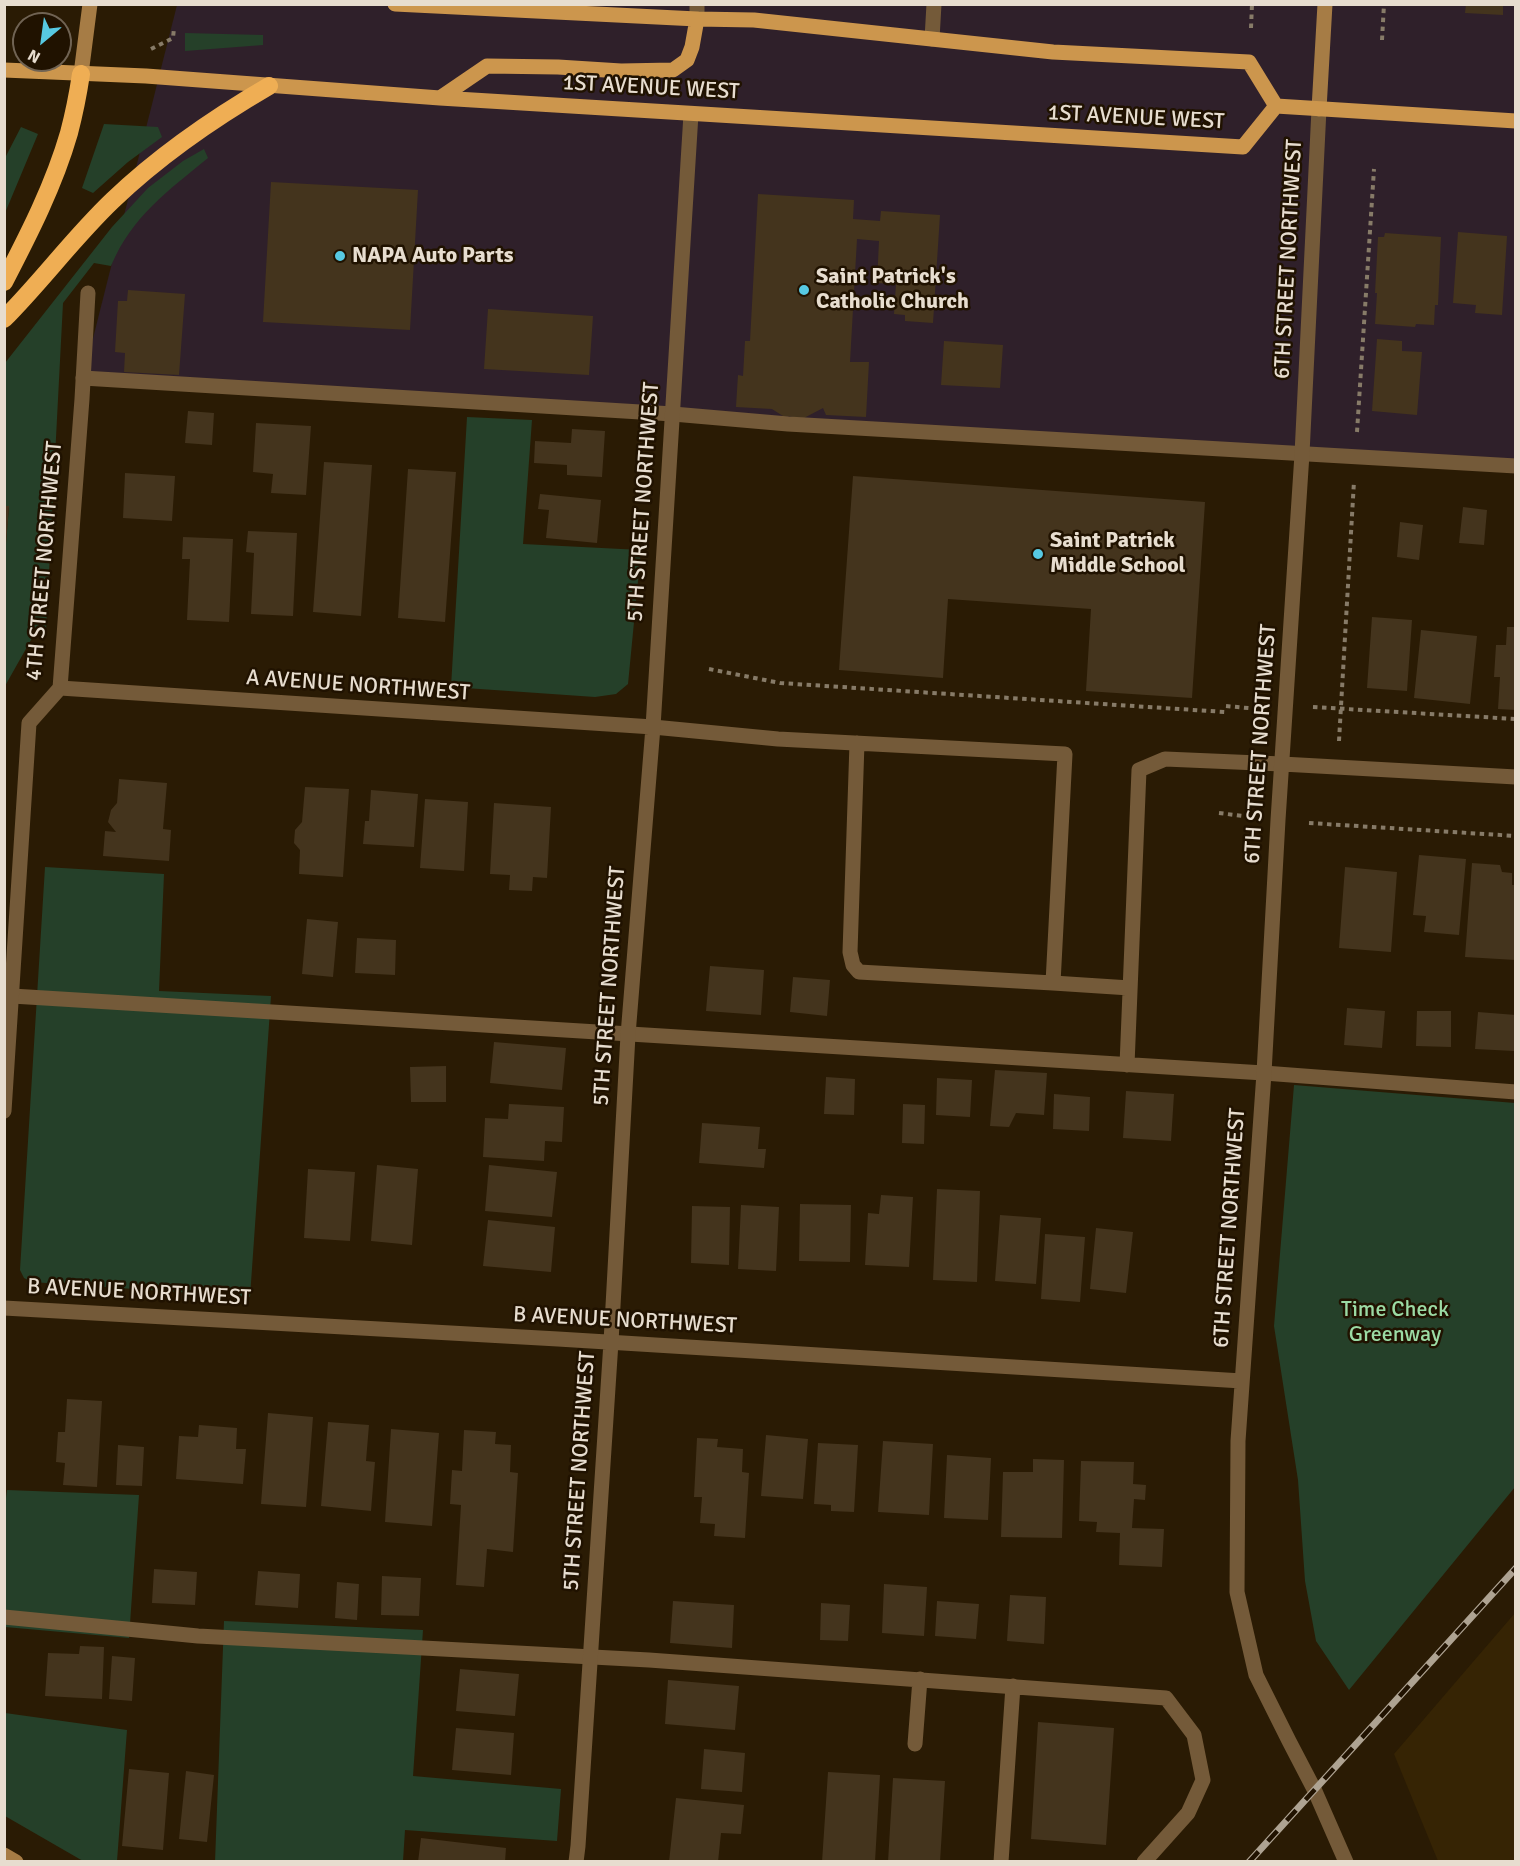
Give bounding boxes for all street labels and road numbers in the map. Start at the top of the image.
street label: 1ST AVENUE WEST [562,70,740,106]
street label: 1ST AVENUE WEST [1047,100,1225,136]
street label: 6TH STREET NORTHWEST [1270,138,1308,380]
street label: 5TH STREET NORTHWEST [622,381,666,623]
street label: 4TH STREET NORTHWEST [21,440,69,682]
street label: 6TH STREET NORTHWEST [1239,623,1283,865]
street label: A AVENUE NORTHWEST [245,665,471,707]
street label: 5TH STREET NORTHWEST [588,865,632,1107]
street label: 6TH STREET NORTHWEST [1208,1107,1252,1349]
street label: B AVENUE NORTHWEST [26,1274,252,1312]
street label: B AVENUE NORTHWEST [512,1302,738,1340]
street label: 5TH STREET NORTHWEST [558,1350,602,1592]

